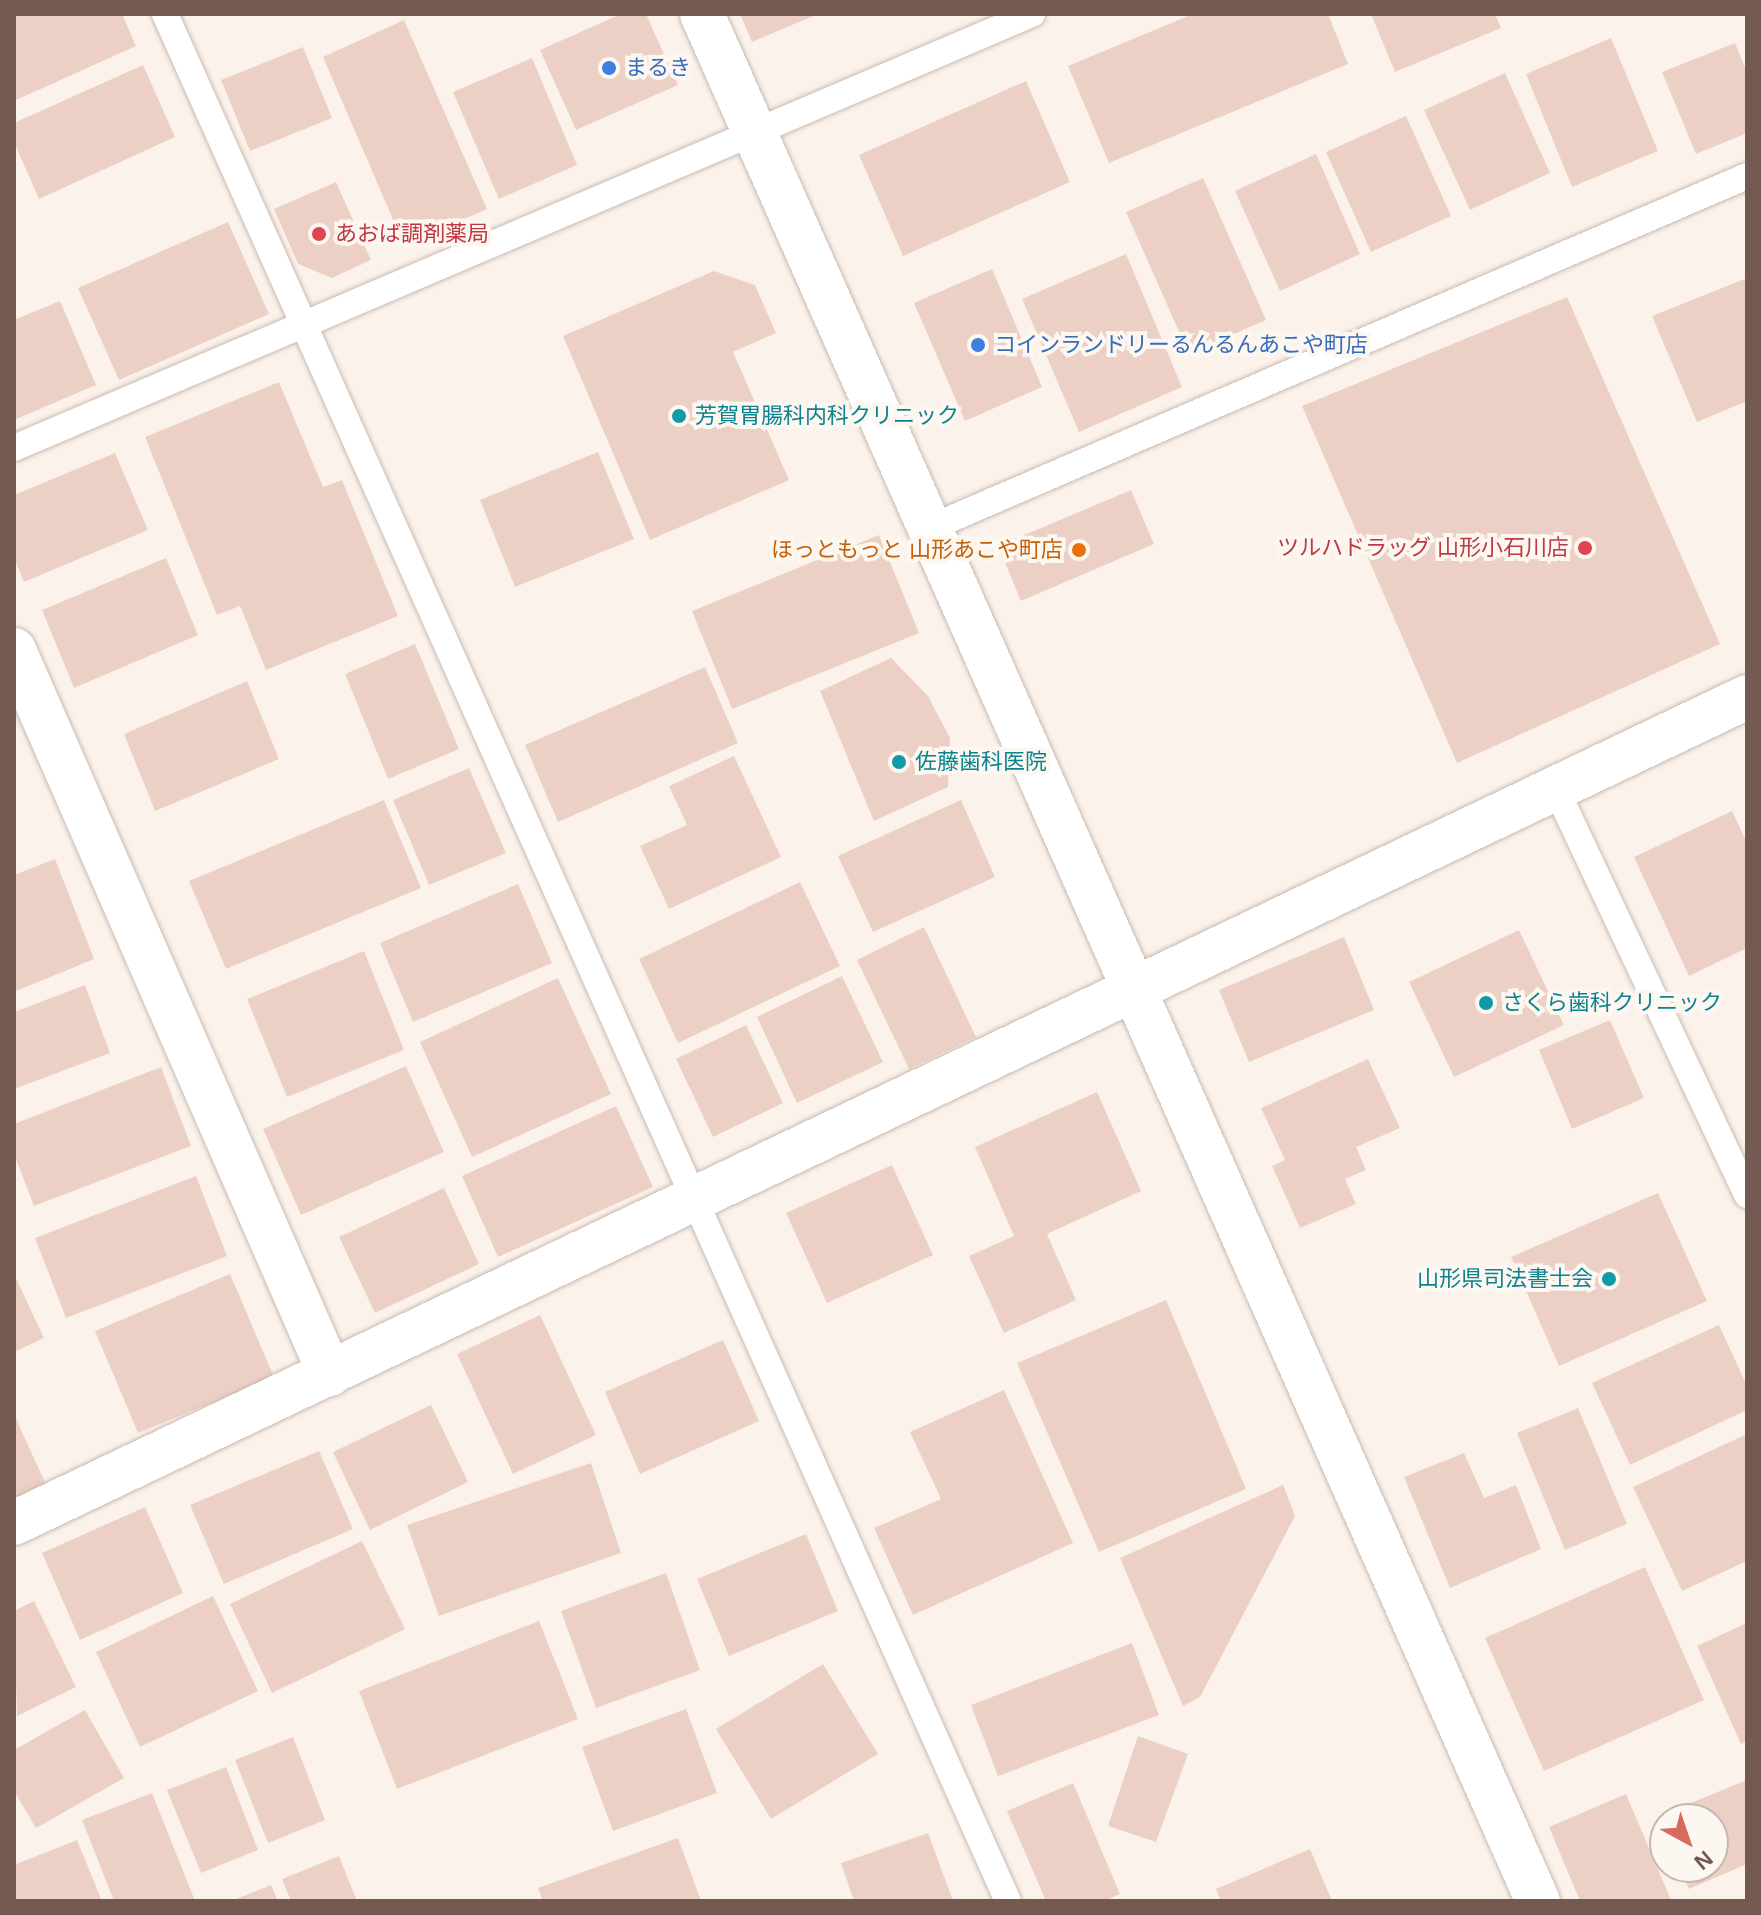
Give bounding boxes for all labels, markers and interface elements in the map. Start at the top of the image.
place label: まるき [625,55,691,81]
marker: まるき [600,59,618,77]
place label: あおば調剤薬局 [335,221,489,247]
marker: あおば調剤薬局 [310,225,328,243]
place label: コインランドリーるんるんあこや町店 [994,332,1368,358]
marker: コインランドリーるんるんあこや町店 [969,336,987,354]
place label: 芳賀胃腸科内科クリニック [695,403,959,429]
marker: 芳賀胃腸科内科クリニック [670,407,688,425]
place label: ツルハドラッグ 山形小石川店 [1277,535,1569,561]
place label: ほっともっと 山形あこや町店 [771,537,1063,563]
marker: ツルハドラッグ 山形小石川店 [1576,539,1594,557]
marker: ほっともっと 山形あこや町店 [1070,541,1088,559]
place label: 佐藤歯科医院 [915,749,1047,775]
marker: 佐藤歯科医院 [890,753,908,771]
place label: さくら歯科クリニック [1502,990,1722,1016]
marker: さくら歯科クリニック [1477,994,1495,1012]
place label: 山形県司法書士会 [1417,1266,1593,1292]
marker: 山形県司法書士会 [1600,1270,1618,1288]
north arrow [1649,1803,1729,1883]
text: N [1689,1846,1718,1875]

